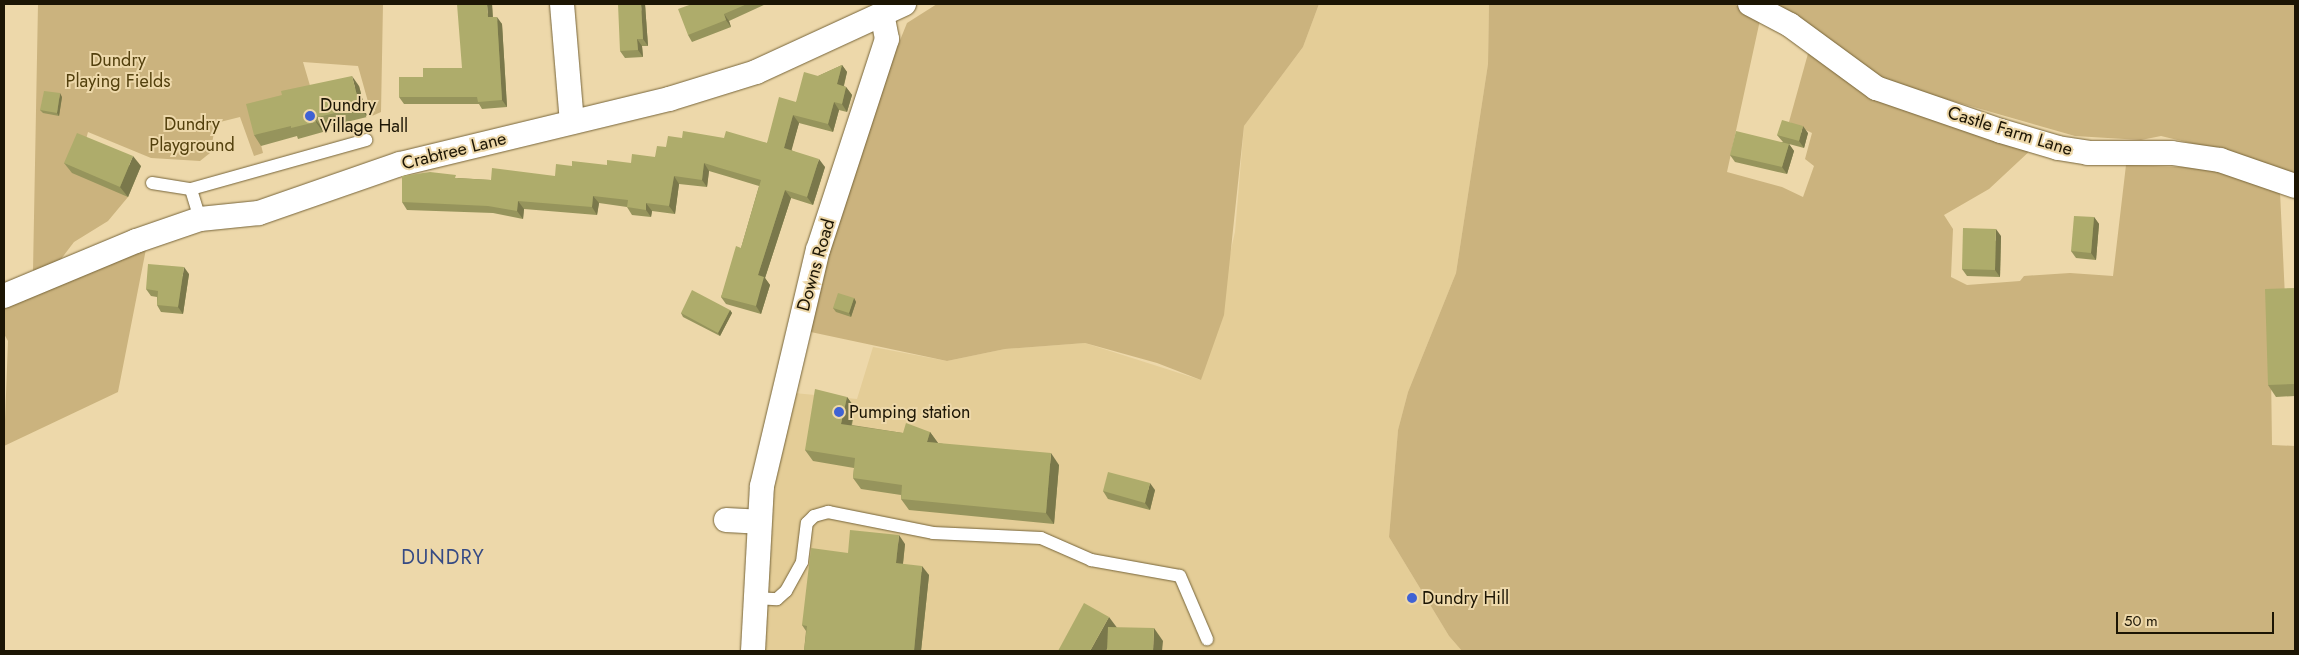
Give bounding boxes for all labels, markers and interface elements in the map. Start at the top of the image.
park label: Dundry Playing Fields [66,50,170,92]
place label: Dundry Village Hall [320,95,408,138]
street label: Castle Farm Lane [1945,102,2075,160]
marker: Dundry Village Hall [304,110,316,122]
park label: Dundry Playground [149,114,235,156]
street label: Crabtree Lane [399,128,509,174]
street label: Downs Road [793,216,839,314]
place label: Pumping station [849,401,971,423]
marker: Pumping station [833,406,845,418]
district label: DUNDRY [400,545,486,569]
place label: Dundry Hill [1422,587,1509,609]
marker: Dundry Hill [1406,592,1418,604]
scale bar [2119,602,2276,634]
text: 50 m [2124,610,2158,632]

